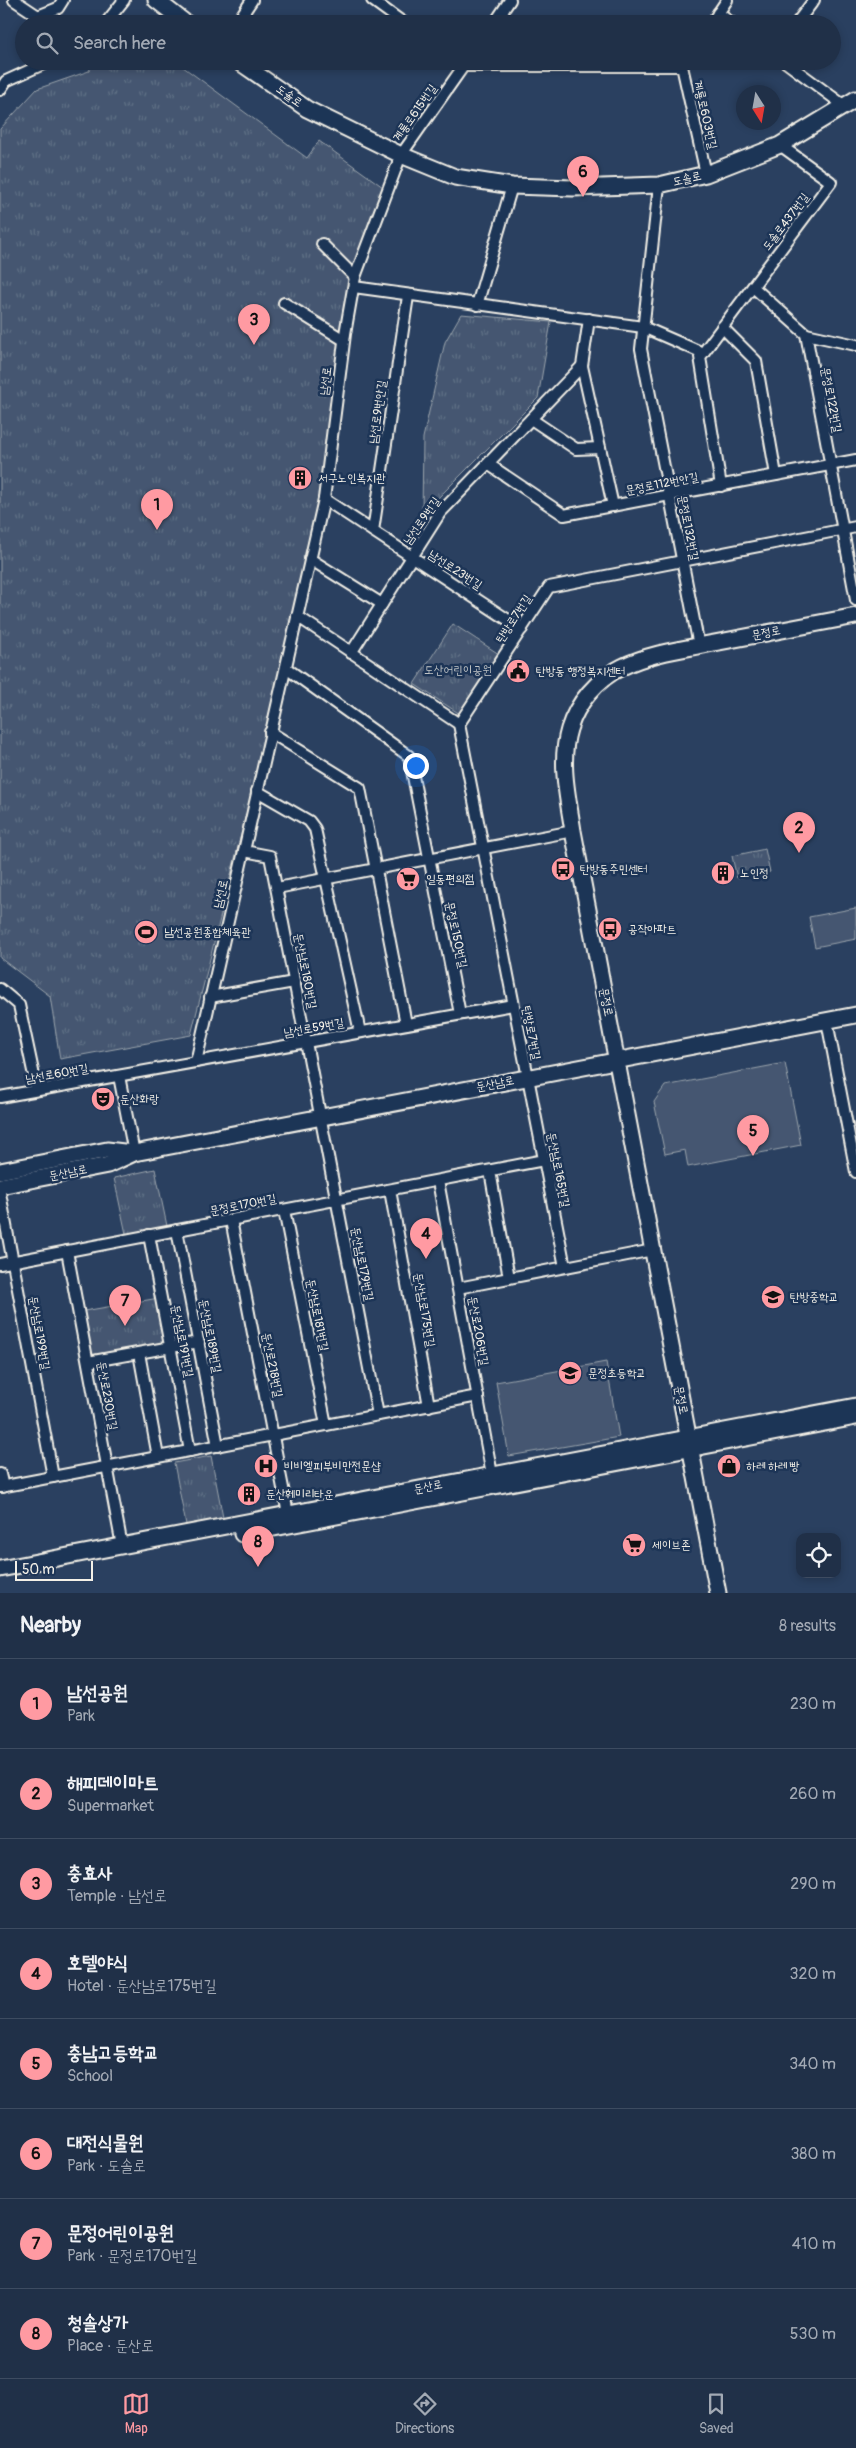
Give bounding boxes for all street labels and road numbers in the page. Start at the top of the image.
street label: 계룡로603번길 [690,79,720,151]
street label: 계룡로615번길 [390,81,440,145]
street label: 도솔로 [273,82,305,110]
street label: 도솔로 [671,168,703,190]
street label: 도솔로437번길 [759,190,813,254]
street label: 남선로 [317,366,335,396]
street label: 문정로122번길 [817,366,845,434]
street label: 남선로9번안길 [366,379,390,445]
street label: 문정로112번안길 [624,470,700,498]
street label: 남선로9번길 [400,494,444,548]
street label: 문정로132번길 [674,494,702,562]
street label: 남선로23번길 [425,547,485,593]
street label: 탄방로7번길 [493,592,535,646]
street label: 문정로 [750,623,782,643]
street label: 남선로 [210,878,232,910]
street label: 문정로150번길 [442,900,470,970]
street label: 둔산남로180번길 [290,932,320,1010]
street label: 문정로 [596,986,616,1018]
street label: 탄방로7번길 [518,1005,544,1062]
street label: 남선로59번길 [283,1015,346,1041]
street label: 남선로60번길 [24,1061,90,1087]
street label: 둔산남로 [475,1073,515,1095]
street label: 둔산남로165번길 [543,1131,573,1209]
street label: 둔산남로 [48,1162,88,1184]
street label: 문정로170번길 [208,1191,278,1219]
street label: 둔산남로179번길 [347,1226,377,1303]
street label: 둔산남로175번길 [410,1272,438,1349]
street label: 둔산남로181번길 [303,1278,331,1353]
street label: 둔산남로199번길 [25,1295,53,1372]
street label: 둔산로206번길 [465,1295,492,1367]
street label: 둔산남로189번길 [195,1298,225,1375]
street label: 둔산남로191번길 [168,1303,196,1379]
street label: 둔산로218번길 [258,1331,286,1399]
street label: 둔산로230번길 [94,1360,120,1432]
street label: 문정로 [671,1384,691,1416]
street label: 둔산로 [412,1477,444,1497]

